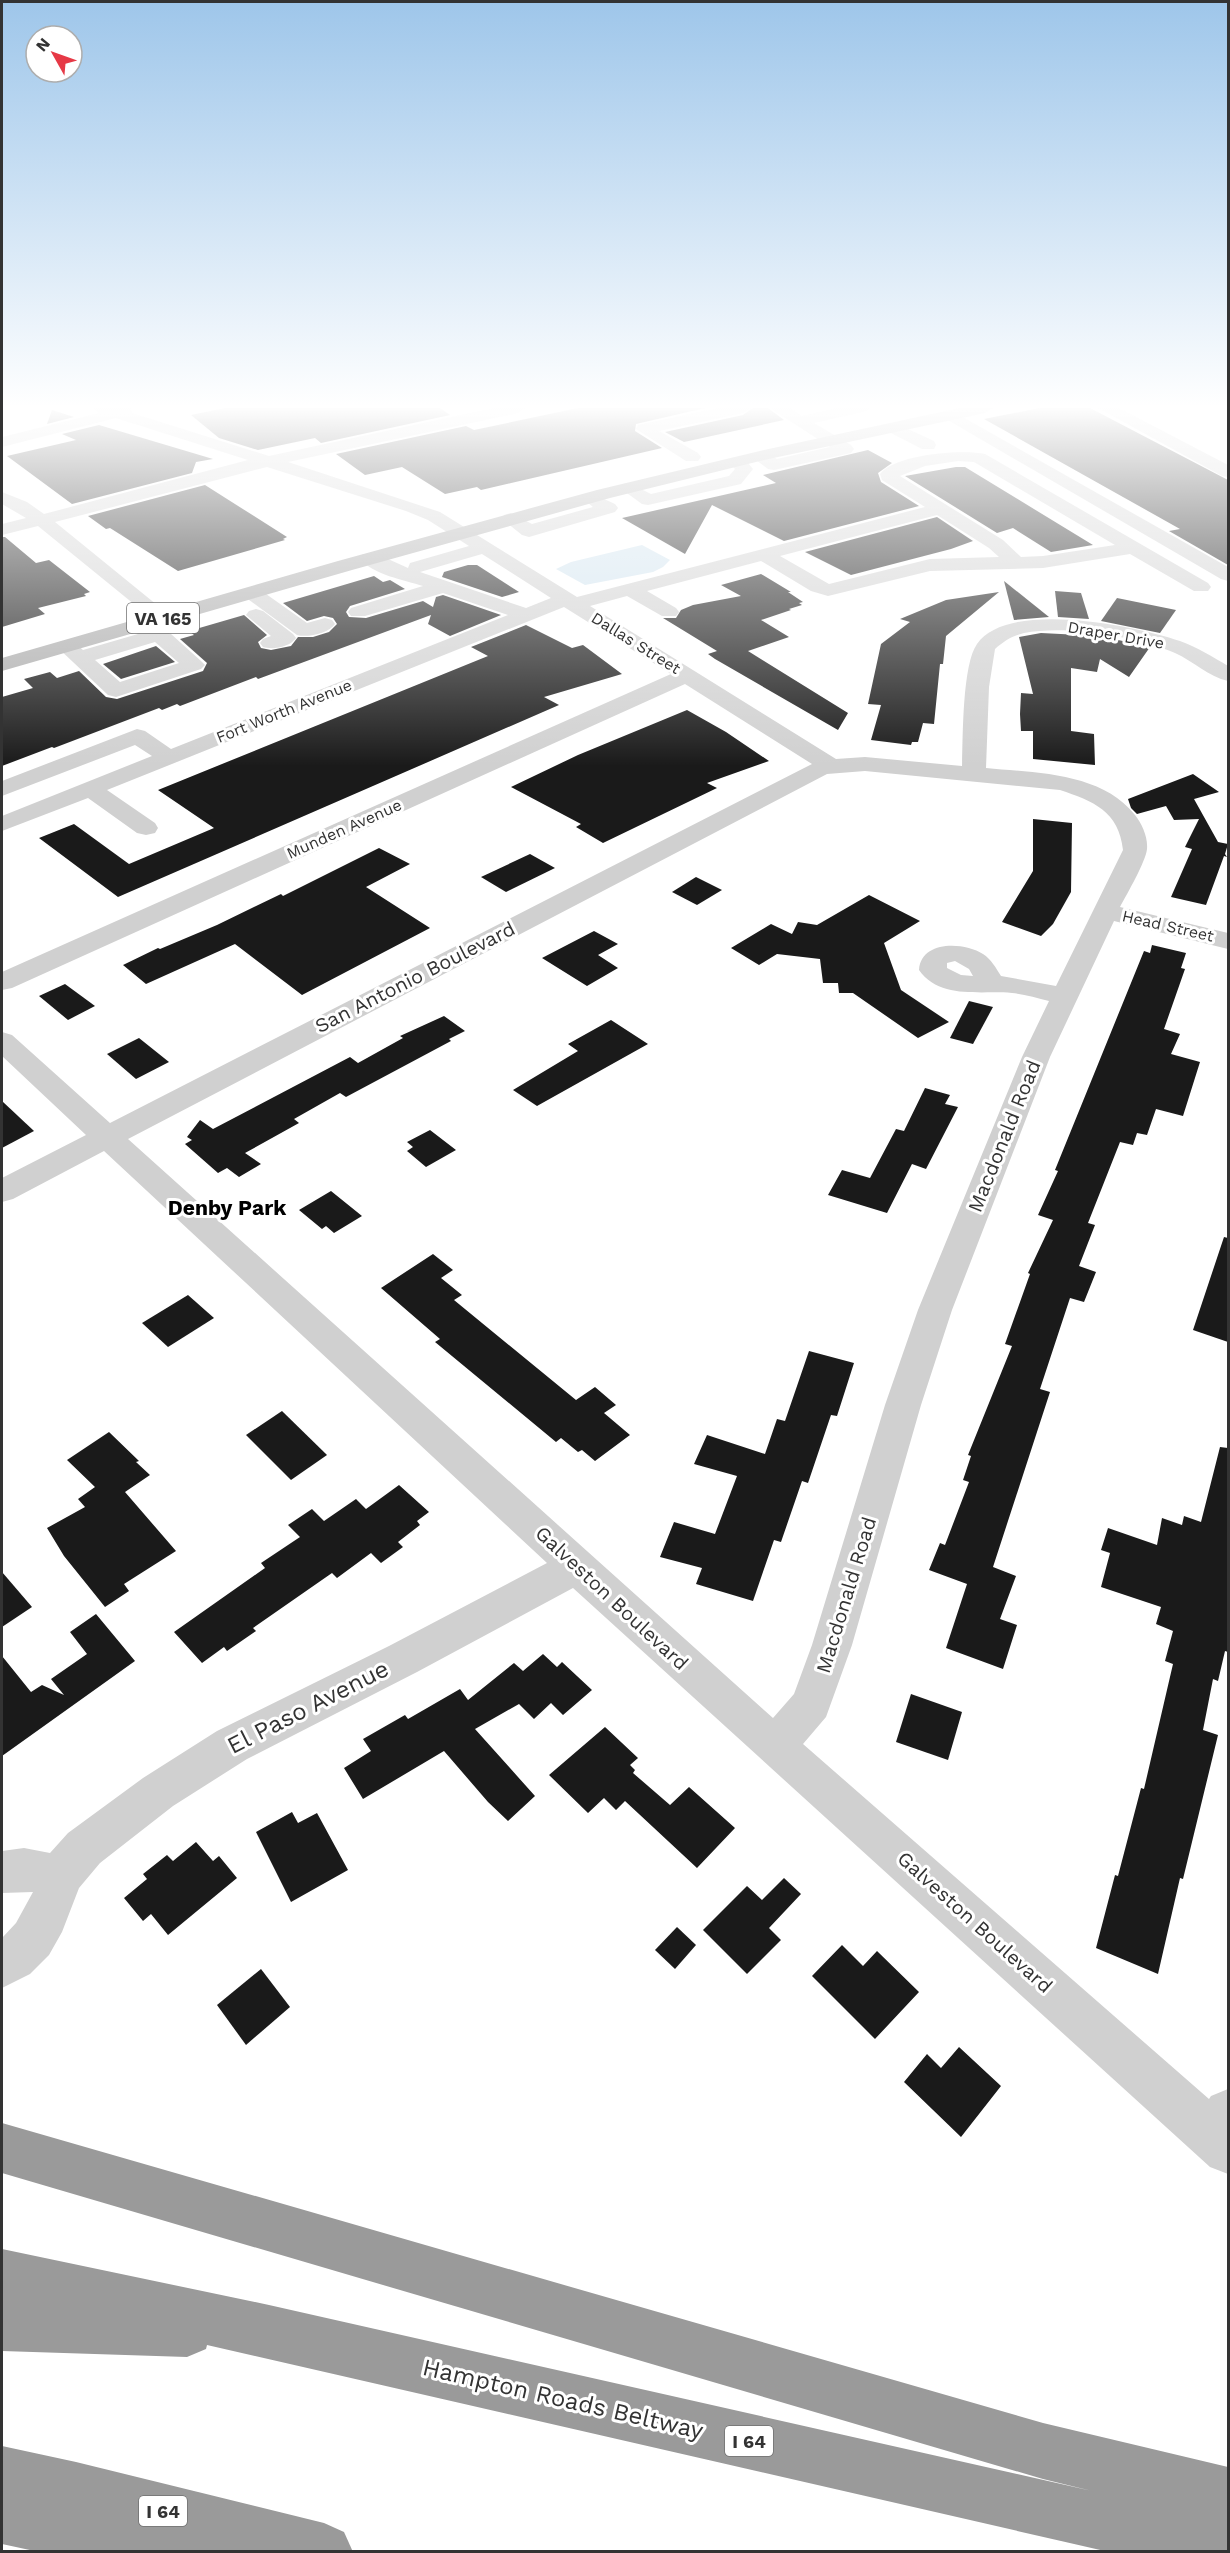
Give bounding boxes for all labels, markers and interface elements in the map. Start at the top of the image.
north arrow [24,24,84,84]
text: N [32,34,54,55]
road number: VA 165 [127,603,199,633]
street label: Dallas Street [588,608,684,678]
street label: Draper Drive [1066,617,1166,653]
street label: Fort Worth Avenue [213,675,355,747]
street label: Munden Avenue [284,795,404,863]
street label: Head Street [1120,906,1216,946]
street label: San Antonio Boulevard [311,916,519,1038]
street label: Macdonald Road [963,1056,1045,1216]
district label: Denby Park [168,1195,287,1220]
street label: Macdonald Road [811,1514,881,1676]
street label: Galveston Boulevard [531,1521,693,1675]
street label: El Paso Avenue [223,1654,393,1760]
street label: Galveston Boulevard [893,1846,1057,1998]
street label: Hampton Roads Beltway [420,2353,707,2445]
road number: I 64 [725,2426,773,2456]
road number: I 64 [139,2496,187,2526]

